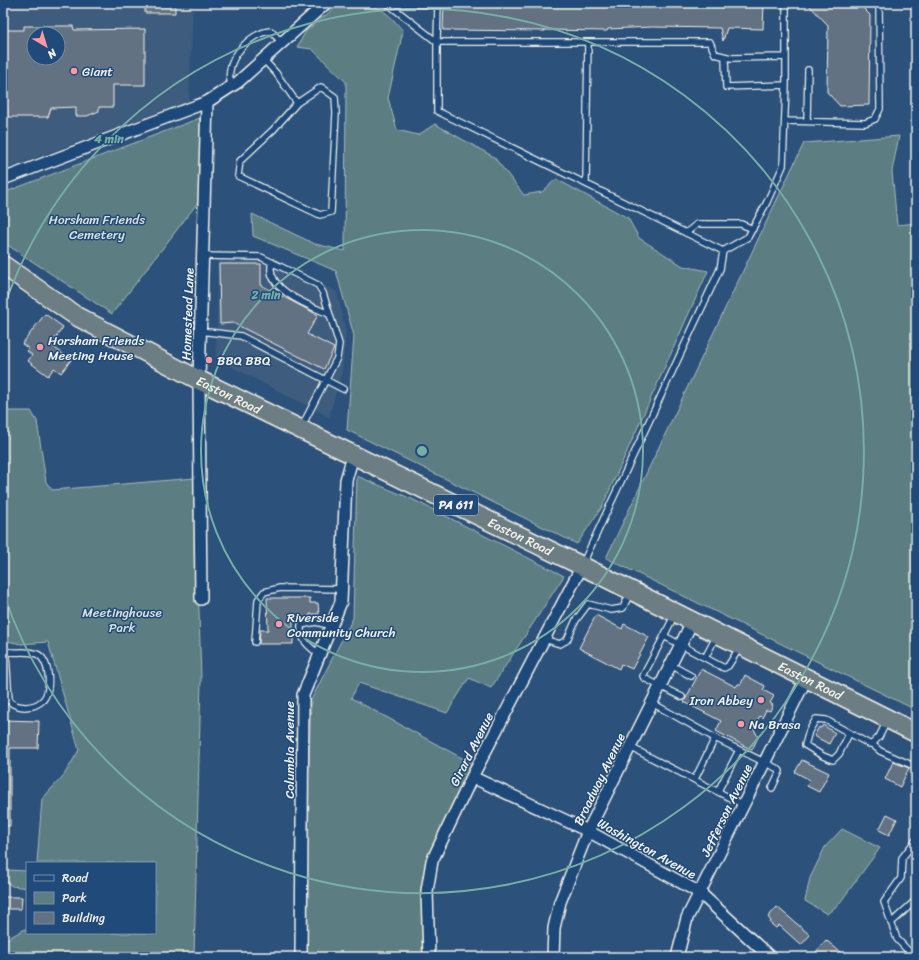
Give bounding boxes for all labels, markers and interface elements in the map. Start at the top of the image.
north arrow [26,26,66,66]
text: N [43,43,61,64]
place label: Giant [82,60,113,83]
marker: Giant [69,66,79,76]
text: 4 min [93,128,124,150]
park label: Horsham Friends Cemetery [49,208,145,246]
street label: Homestead Lane [174,267,201,361]
text: 2 min [250,284,281,306]
place label: Horsham Friends Meeting House [48,329,144,367]
marker: Horsham Friends Meeting House [35,342,45,352]
place label: BBQ BBQ [217,349,271,372]
marker: BBQ BBQ [204,355,214,365]
street label: Easton Road [192,369,266,421]
centre of rings [415,444,429,458]
road number: PA 611 [434,495,478,515]
street label: Easton Road [484,511,558,563]
park label: Meetinghouse Park [82,601,162,639]
place label: Riverside Community Church [287,606,396,644]
marker: Riverside Community Church [274,619,284,629]
street label: Easton Road [774,655,848,707]
place label: Iron Abbey [689,689,753,712]
marker: Iron Abbey [756,695,766,705]
street label: Columbia Avenue [278,701,301,799]
street label: Girard Avenue [443,708,500,790]
place label: Na Brasa [749,713,801,736]
marker: Na Brasa [736,719,746,729]
street label: Broadway Avenue [567,729,632,830]
street label: Jefferson Avenue [694,760,759,861]
street label: Washington Avenue [593,812,701,885]
legend [26,862,156,934]
text: Road [62,867,89,889]
text: Park [62,887,87,909]
text: Building [62,907,105,929]

